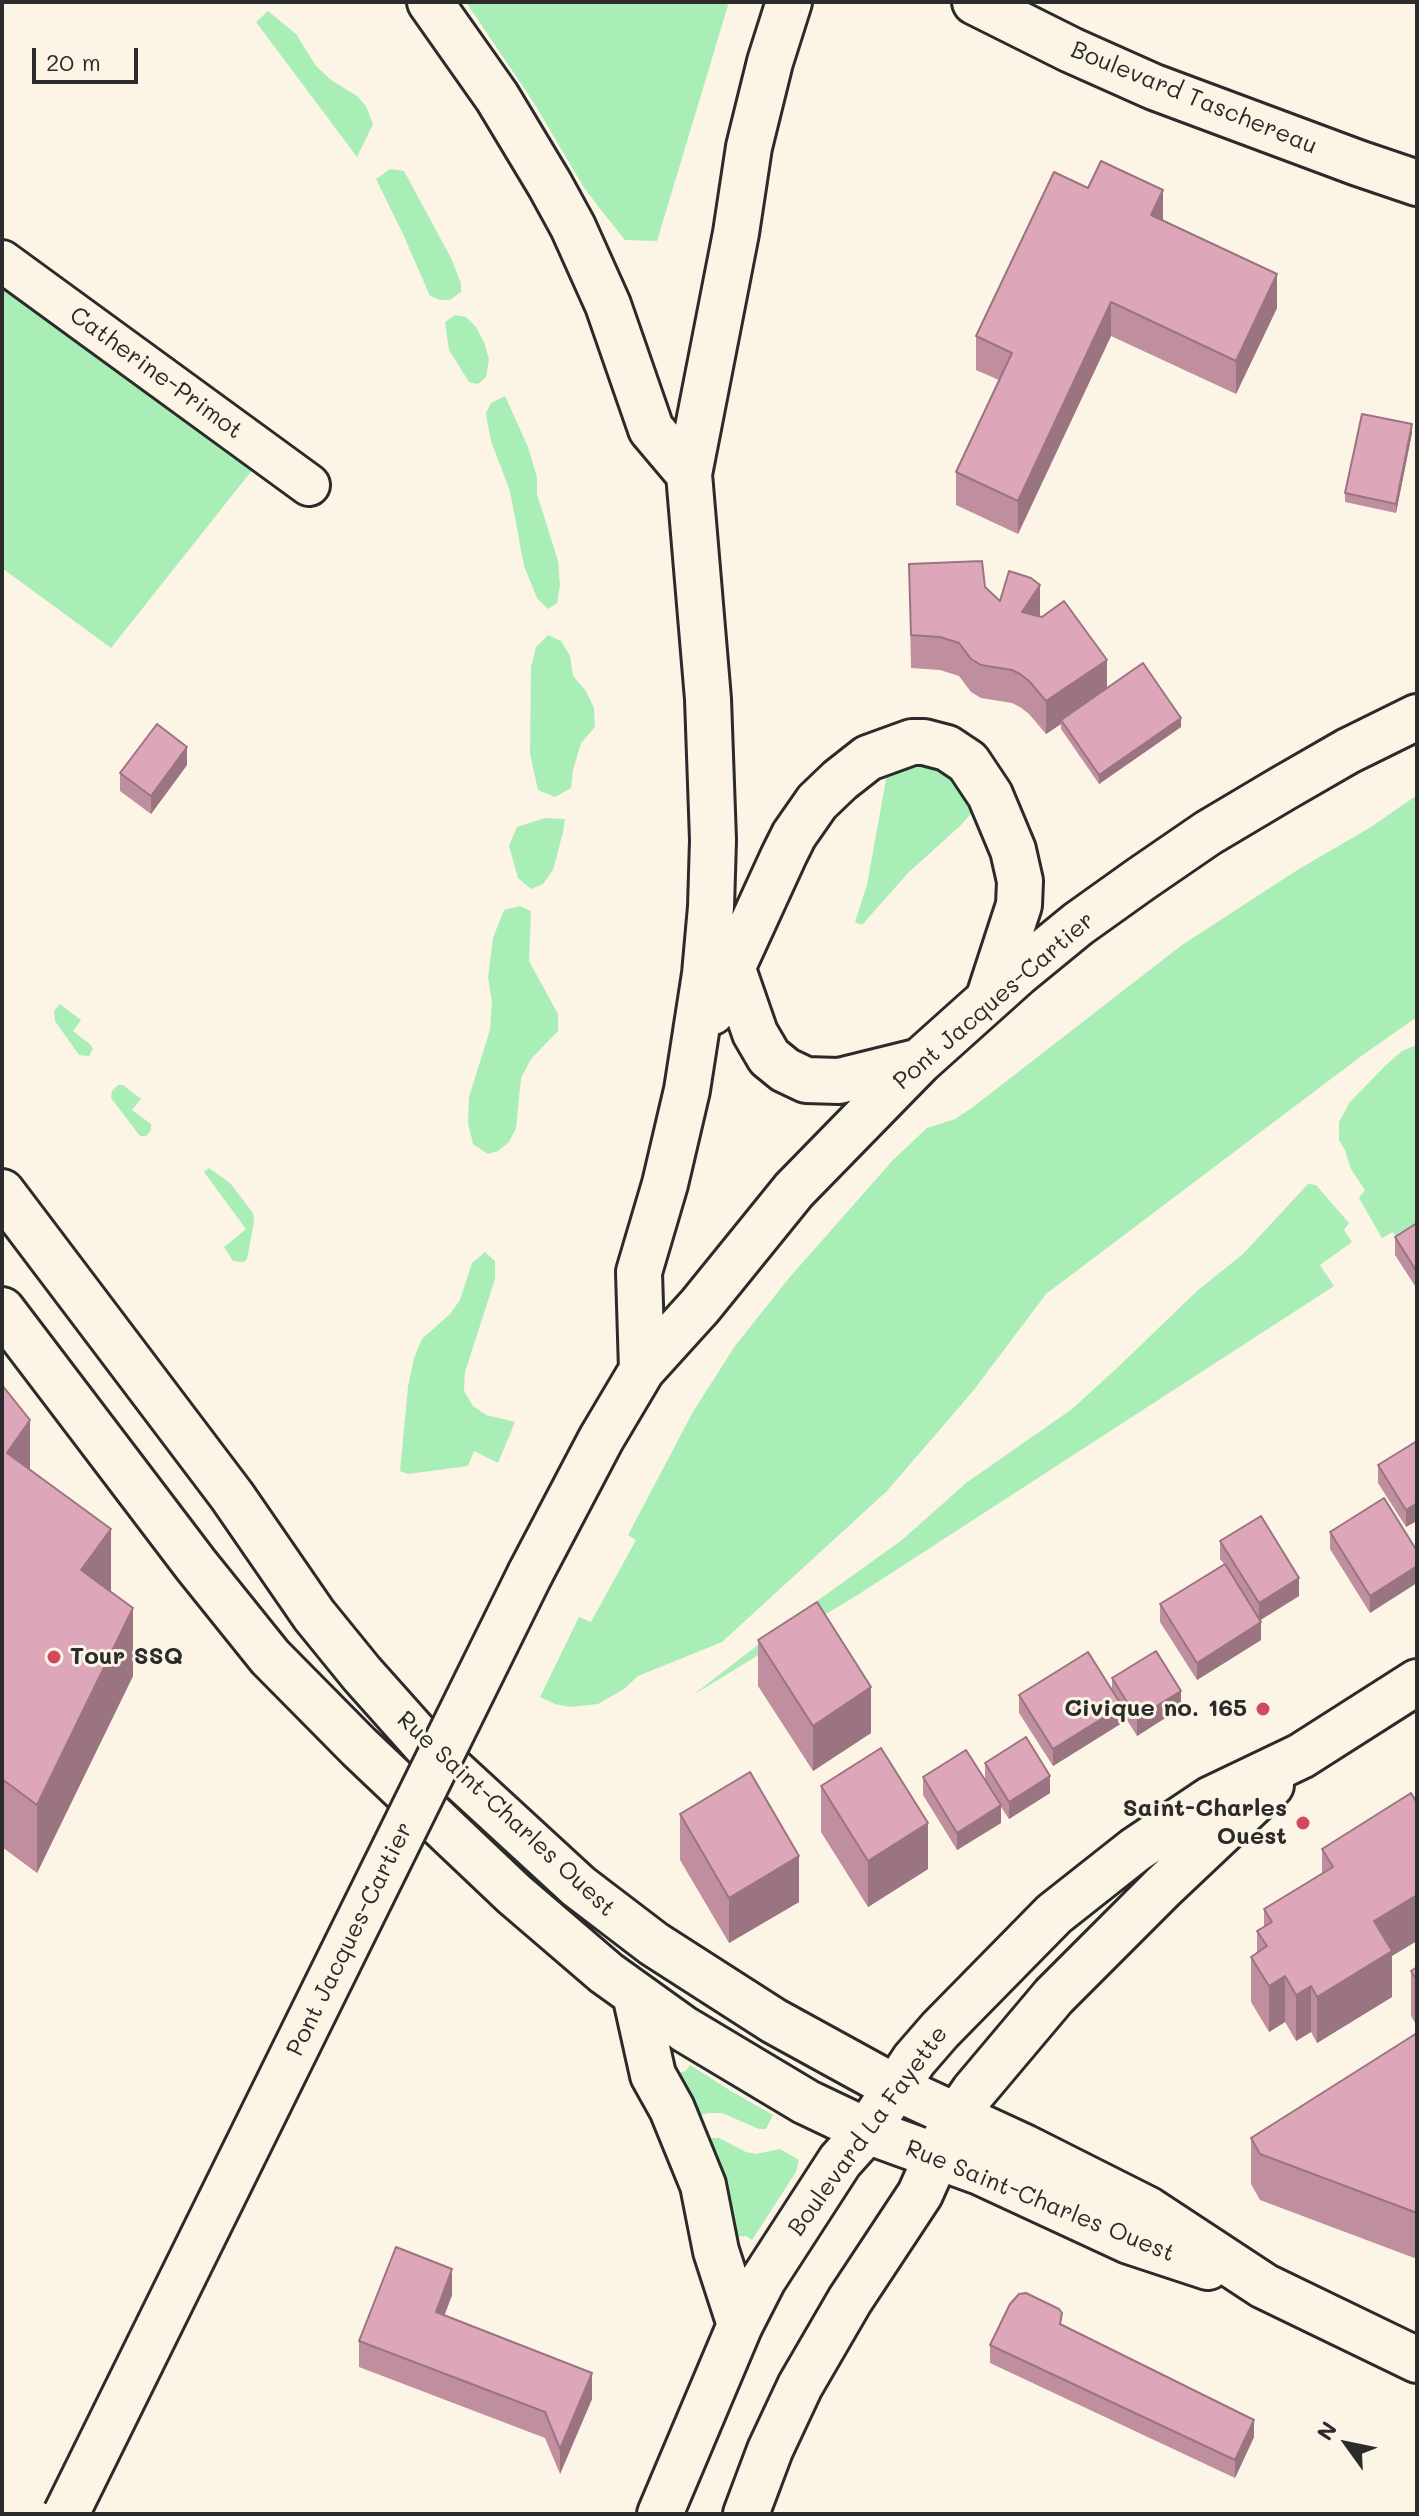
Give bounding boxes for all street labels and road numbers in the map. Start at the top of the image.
street label: Boulevard Taschereau [1067,35,1321,161]
street label: Catherine-Primot [64,301,248,445]
street label: Pont Jacques-Cartier [888,906,1100,1096]
street label: Rue Saint-Charles Ouest [391,1705,621,1923]
street label: Pont Jacques-Cartier [281,1817,419,2061]
street label: Boulevard La Fayette [782,2020,954,2242]
street label: Rue Saint-Charles Ouest [901,2134,1179,2268]

